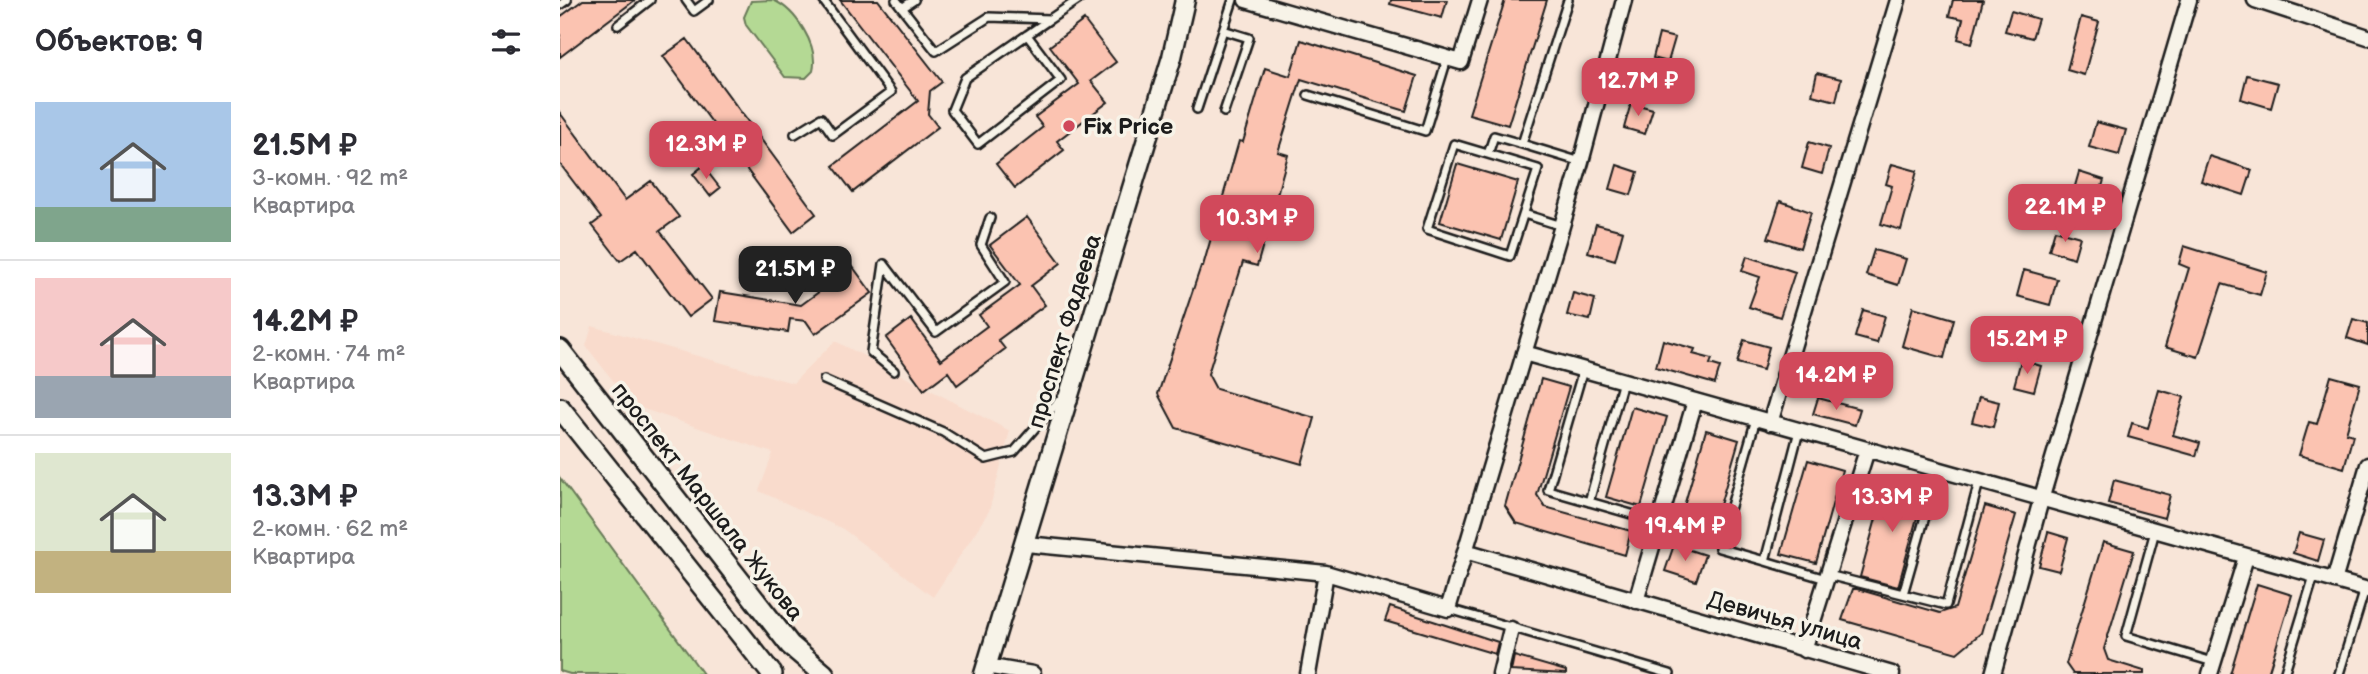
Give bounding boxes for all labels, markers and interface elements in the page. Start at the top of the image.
icon: filters [487,23,525,61]
text: Объектов: 9 [35,24,204,60]
pin: 12.7M ₽ [1573,58,1703,118]
text: 12.7M ₽ [1598,67,1678,95]
place label: Fix Price [1083,113,1173,141]
marker: Fix Price [1061,118,1077,134]
pin: 12.3M ₽ [641,122,771,181]
text: 21.5M ₽ [252,128,357,164]
icon: home [91,130,175,214]
text: 12.3M ₽ [665,130,747,158]
text: 3-комн. · 92 m² [252,164,408,192]
pin: 22.1M ₽ [2000,184,2130,244]
text: Квартира [252,192,355,220]
text: 22.1M ₽ [2024,193,2106,221]
pin: 10.3M ₽ [1192,196,1322,255]
text: 10.3M ₽ [1216,204,1298,232]
street label: проспект Фадеева [1022,230,1108,432]
pin: 21.5M ₽ [730,246,860,306]
text: 21.5M ₽ [755,255,835,283]
text: 14.2M ₽ [252,304,358,340]
icon: home [91,306,175,390]
pin: 15.2M ₽ [1962,316,2092,376]
text: 15.2M ₽ [1986,325,2068,353]
text: 2-комн. · 74 m² [252,340,405,368]
pin: 14.2M ₽ [1771,352,1901,412]
text: 14.2M ₽ [1795,361,1877,389]
text: Квартира [252,368,355,396]
street label: проспект Маршала Жукова [605,377,809,627]
pin: 13.3M ₽ [1827,475,1957,534]
text: 13.3M ₽ [252,479,358,515]
icon: home [91,481,175,565]
text: 13.3M ₽ [1851,483,1933,511]
pin: 19.4M ₽ [1620,504,1750,563]
text: 19.4M ₽ [1644,512,1726,540]
text: 2-комн. · 62 m² [252,515,408,543]
text: Квартира [252,543,355,571]
street label: Девичья улица [1704,585,1866,657]

